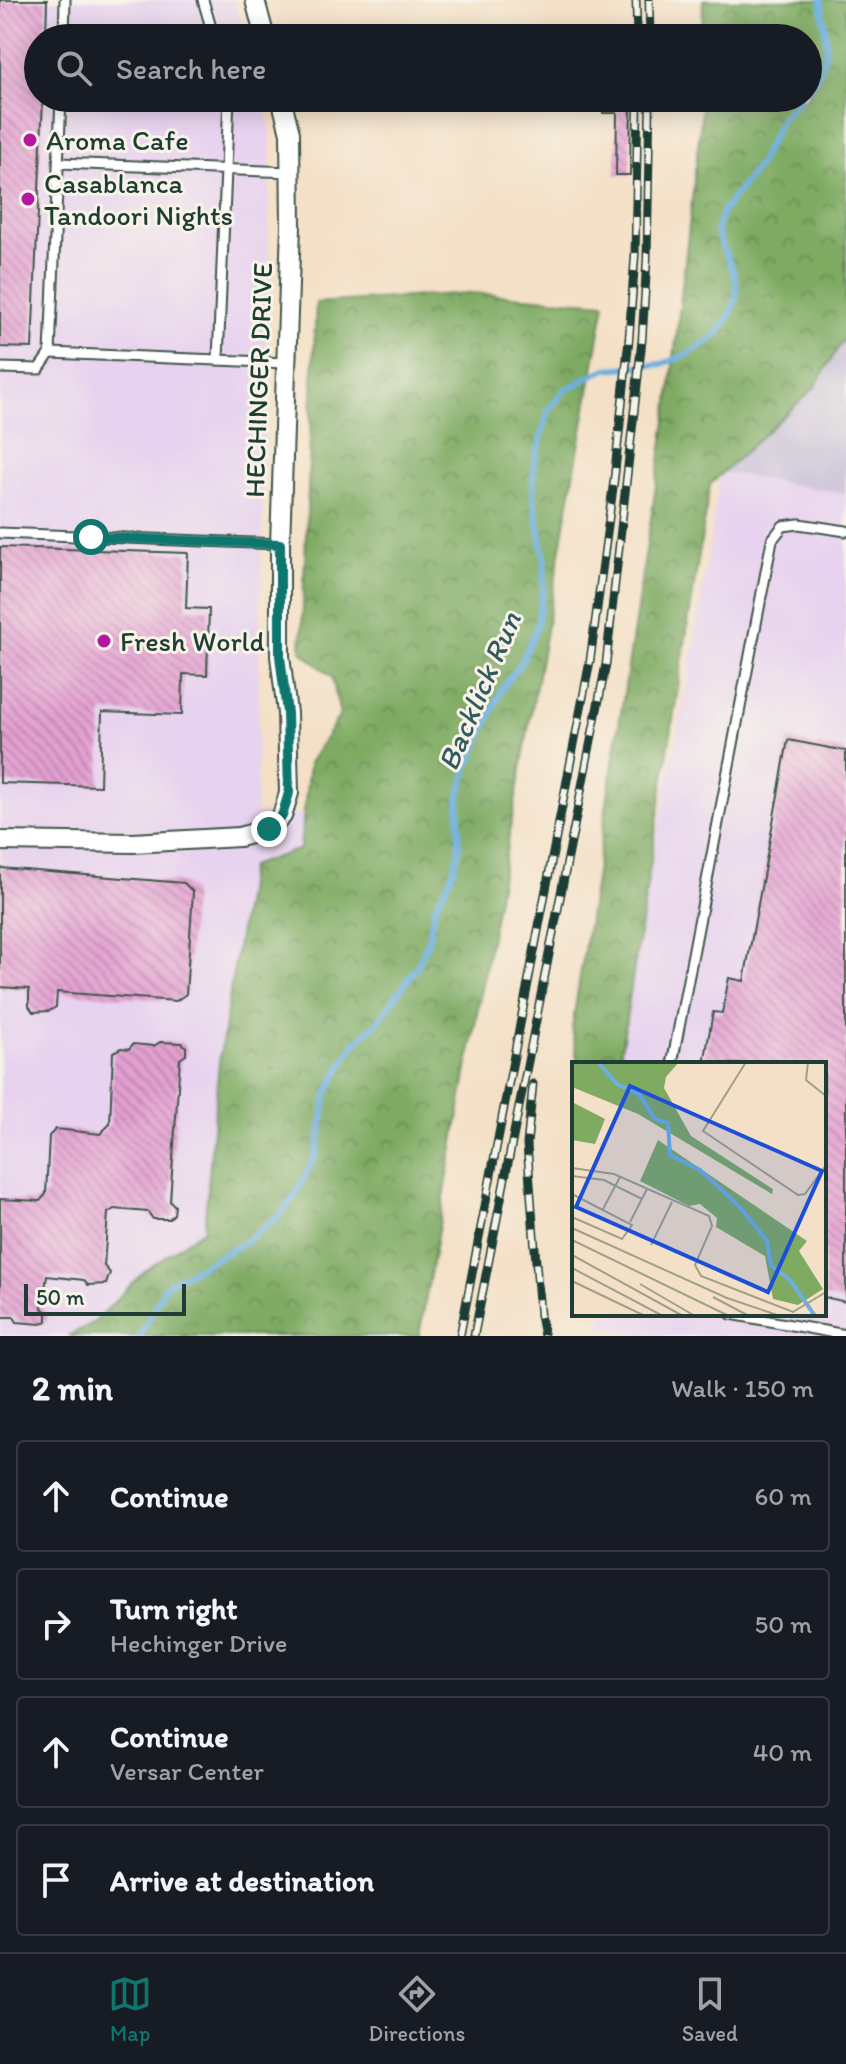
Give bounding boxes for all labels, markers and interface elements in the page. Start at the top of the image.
search box [24,24,822,112]
icon: search [52,46,96,90]
text: Search here [116,50,266,87]
place label: Aroma Cafe [46,123,189,157]
marker: Aroma Cafe [21,131,39,149]
place label: Casablanca Tandoori Nights [44,166,233,232]
marker: Casablanca Tandoori Nights [19,190,37,208]
street label: HECHINGER DRIVE [237,262,279,498]
route start [73,519,109,555]
water label: Backlick Run [429,605,529,776]
place label: Fresh World [120,624,265,658]
marker: Fresh World [95,632,113,650]
route end [251,811,287,847]
inset map [572,1062,826,1316]
scale bar [24,1280,186,1316]
text: 50 m [36,1284,85,1311]
text: 2 min [32,1368,113,1409]
text: Walk · 150 m [671,1372,814,1404]
icon: ahead [34,1474,78,1518]
text: Continue [110,1478,229,1515]
text: 60 m [755,1480,812,1512]
text: Turn right [110,1590,238,1627]
icon: right [34,1602,78,1646]
text: 50 m [755,1608,812,1640]
text: Hechinger Drive [110,1627,287,1659]
text: Continue [110,1718,229,1755]
icon: ahead [34,1730,78,1774]
text: 40 m [753,1736,812,1768]
text: Versar Center [110,1755,264,1787]
icon: arrive [34,1858,78,1902]
text: Arrive at destination [110,1862,374,1899]
tab: Map [108,1972,152,2047]
tab: Directions [369,1972,465,2047]
tab: Saved [682,1972,738,2047]

